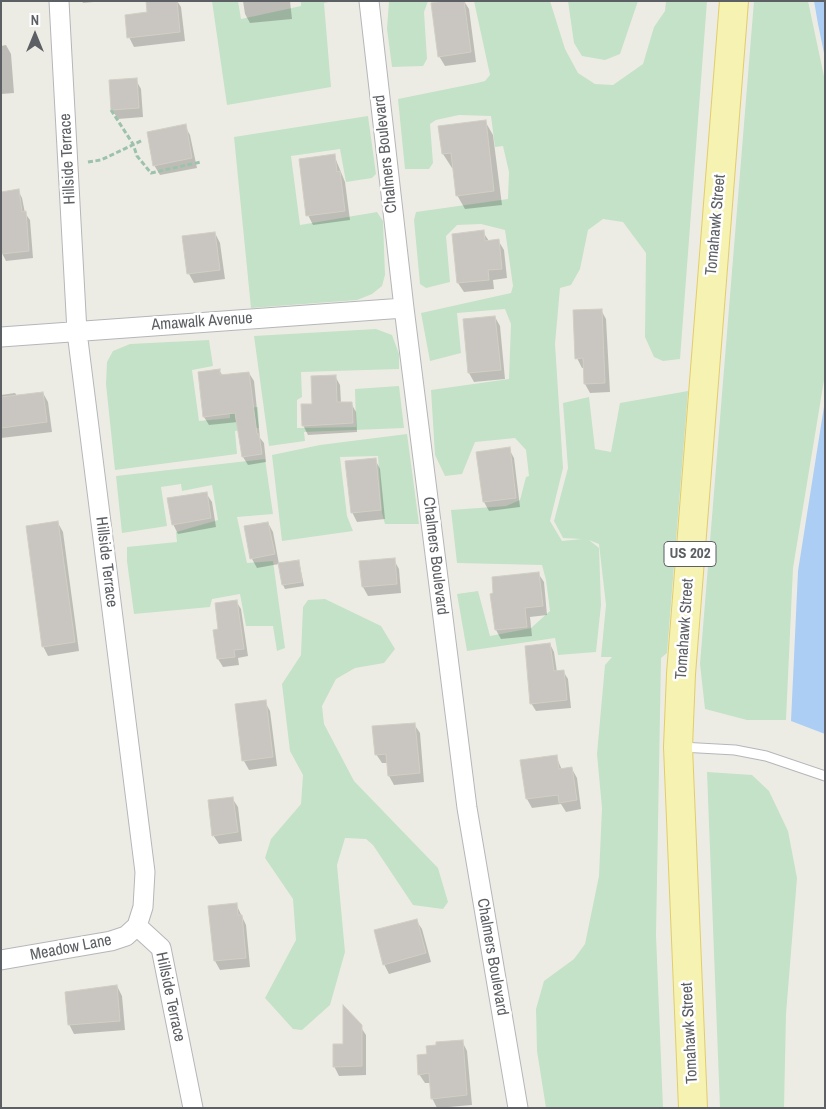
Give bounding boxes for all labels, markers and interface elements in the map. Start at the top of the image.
north arrow [10,10,60,60]
text: N [31,11,39,29]
street label: Chalmers Boulevard [370,94,402,214]
street label: Hillside Terrace [56,113,80,205]
street label: Tomahawk Street [702,174,730,276]
street label: Amawalk Avenue [151,309,253,335]
street label: Chalmers Boulevard [418,496,452,616]
street label: Hillside Terrace [91,516,121,608]
road number: US 202 [664,542,716,566]
street label: Tomahawk Street [672,578,698,680]
street label: Chalmers Boulevard [472,897,512,1017]
street label: Meadow Lane [29,931,113,965]
street label: Hillside Terrace [151,950,189,1044]
street label: Tomahawk Street [678,982,702,1084]

